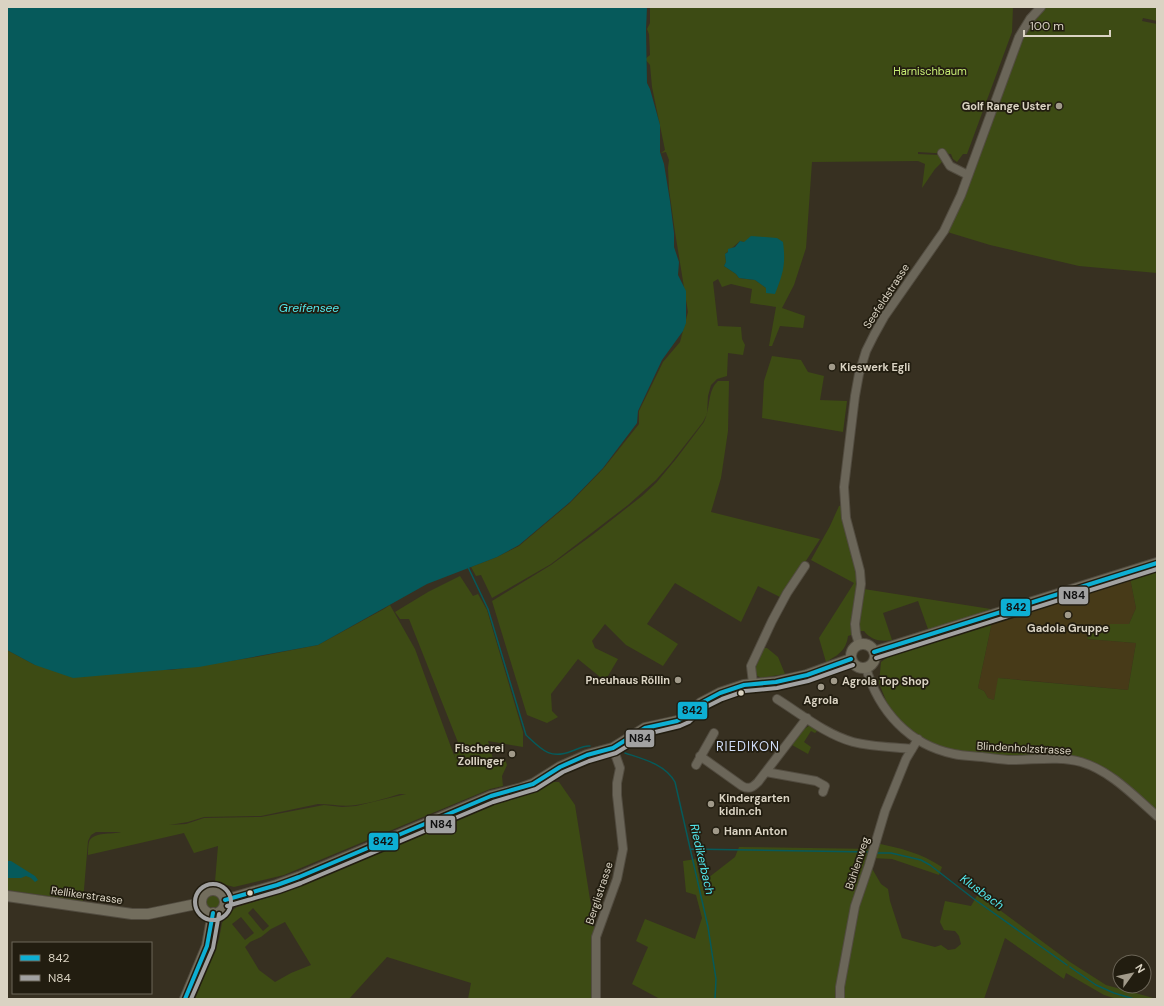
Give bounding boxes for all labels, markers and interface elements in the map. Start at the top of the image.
scale bar [1024,12,1110,38]
text: 100 m [1030,18,1064,34]
park label: Harnischbaum [893,64,967,78]
place label: Golf Range Uster [962,99,1051,113]
marker: Golf Range Uster [1054,101,1064,111]
street label: Seefeldstrasse [860,261,912,331]
water label: Greifensee [279,300,339,316]
place label: Kieswerk Egli [840,360,910,374]
marker: Kieswerk Egli [827,362,837,372]
line badge: N84 [1058,586,1089,605]
text: N84 [1063,588,1085,602]
line badge: 842 [1000,598,1031,617]
text: 842 [1006,600,1026,614]
marker: Gadola Gruppe [1063,610,1073,620]
place label: Gadola Gruppe [1027,621,1109,635]
place label: Pneuhaus Röllin [586,673,670,687]
place label: Agrola Top Shop [842,674,929,688]
marker: Pneuhaus Röllin [673,675,683,685]
marker: Agrola Top Shop [829,676,839,686]
marker: Agrola [816,682,826,692]
unlabelled marker [736,688,746,698]
place label: Agrola [804,693,838,707]
line badge: 842 [677,701,708,720]
text: 842 [682,703,702,717]
line badge: N84 [625,729,655,748]
text: N84 [629,731,651,745]
district label: RIEDIKON [716,738,780,755]
street label: Blindenholzstrasse [976,739,1072,757]
place label: Fischerei Zollinger [455,741,504,768]
marker: Fischerei Zollinger [507,749,517,759]
place label: Kindergarten kidin.ch [719,791,790,818]
marker: Kindergarten kidin.ch [706,799,716,809]
line badge: N84 [425,815,456,834]
text: N84 [430,817,452,831]
water label: Riedikerbach [686,822,718,896]
place label: Hann Anton [724,824,787,838]
marker: Hann Anton [711,826,721,836]
line badge: 842 [368,832,399,851]
text: 842 [373,834,393,848]
street label: Bühlenweg [842,835,872,891]
street label: Berglistrasse [582,860,616,926]
water label: Klusbach [957,871,1007,913]
street label: Rellikerstrasse [50,883,124,907]
unlabelled marker [245,888,255,898]
legend [12,942,152,994]
text: 842 [48,950,70,966]
north arrow [1112,954,1152,994]
text: N [1132,961,1148,976]
text: N84 [48,970,71,986]

